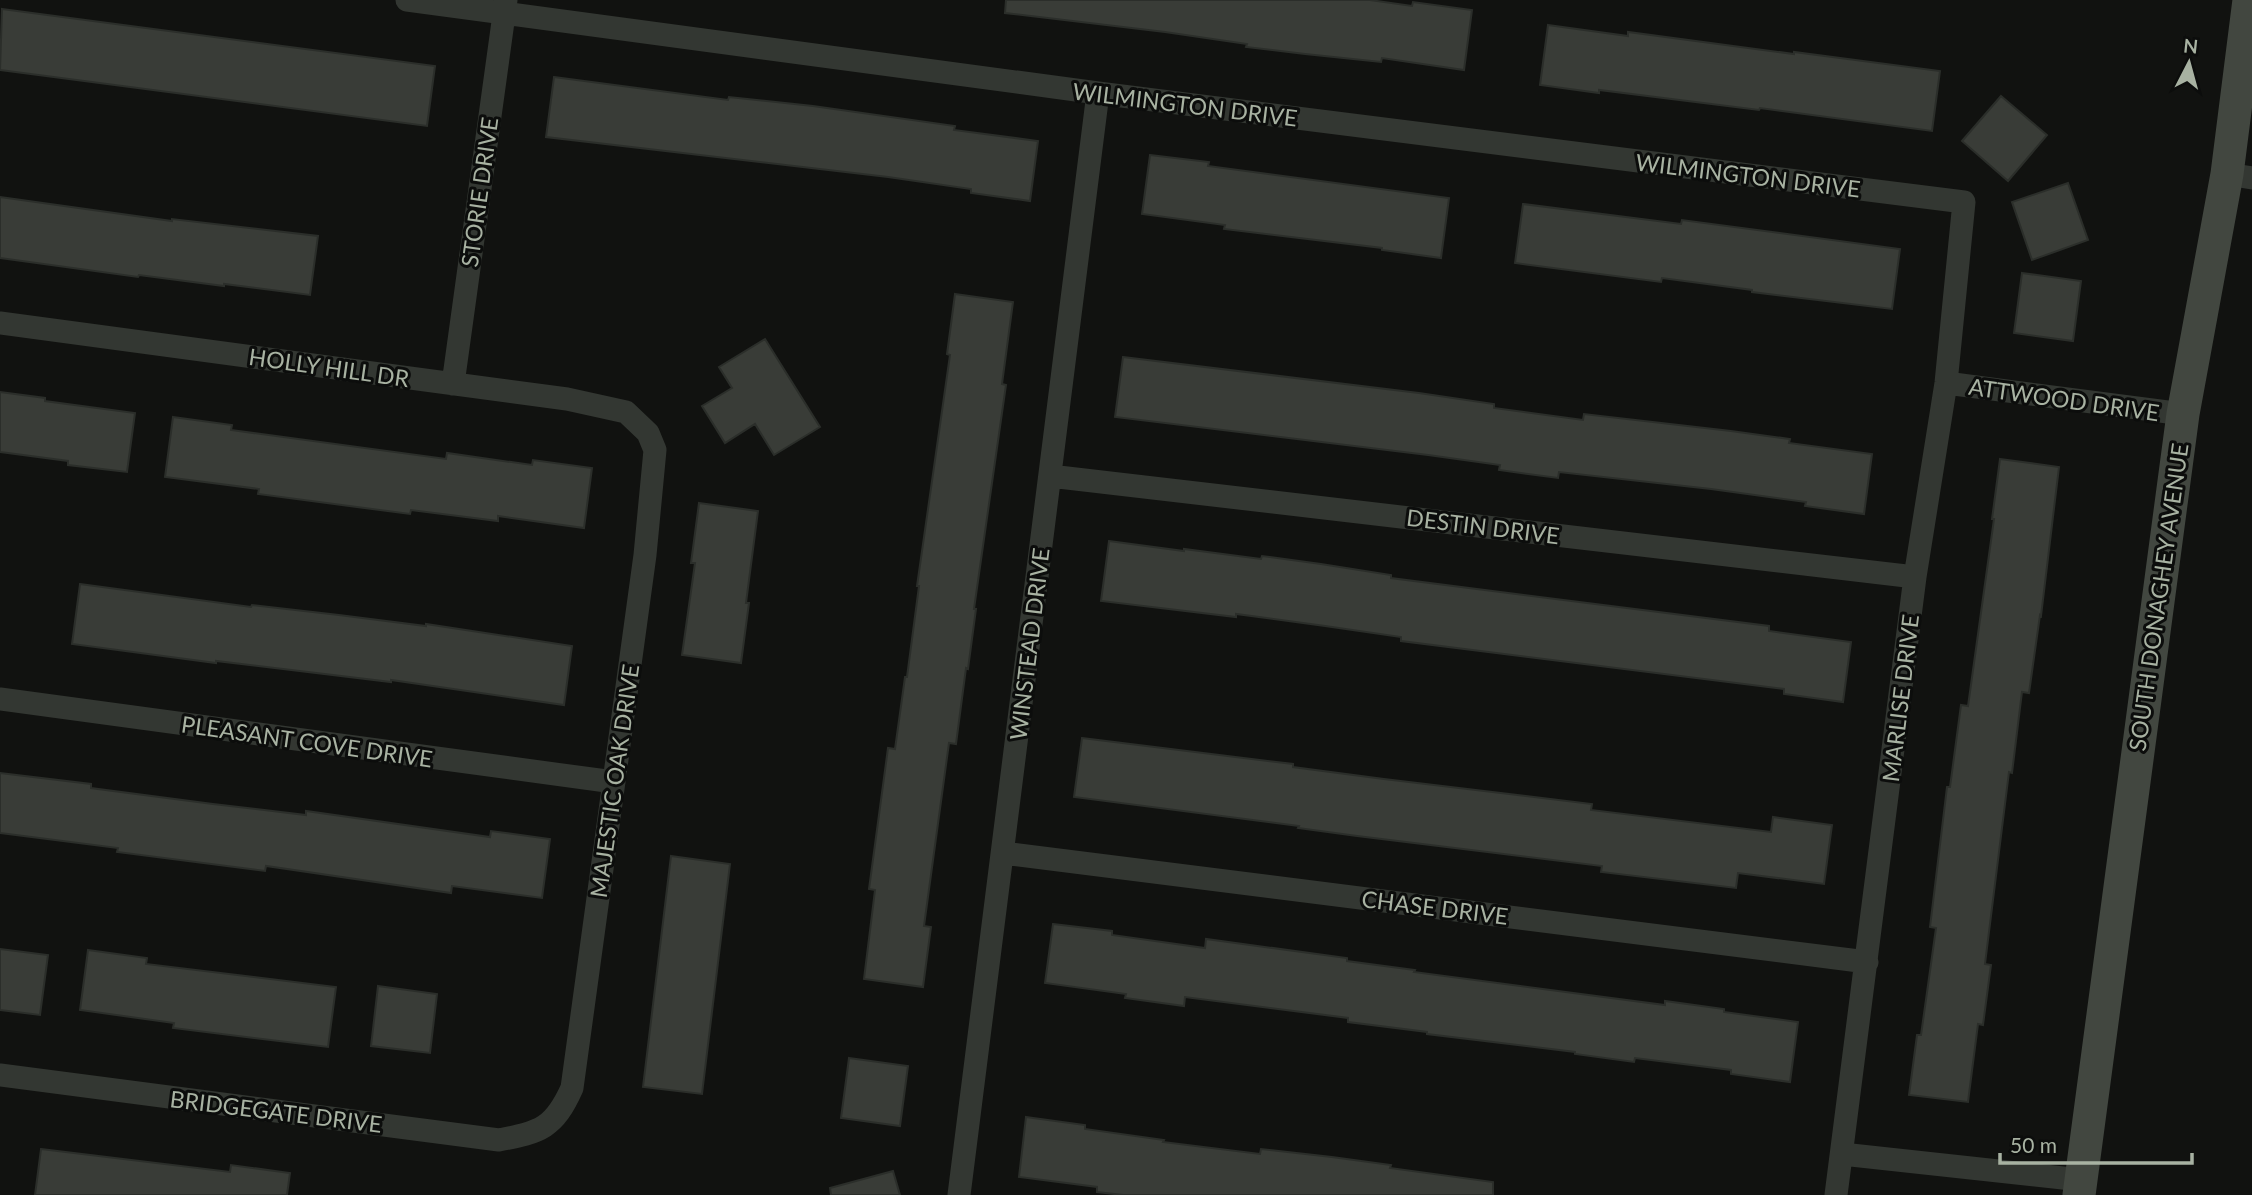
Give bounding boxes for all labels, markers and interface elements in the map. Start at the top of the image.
north arrow [2154,28,2224,98]
text: N [2182,33,2199,58]
street label: WILMINGTON DRIVE [1071,76,1299,132]
street label: STORIE DRIVE [455,115,503,269]
street label: WILMINGTON DRIVE [1634,147,1862,203]
street label: HOLLY HILL DR [247,342,411,392]
street label: ATTWOOD DRIVE [1967,372,2161,426]
street label: SOUTH DONAGHEY AVENUE [2123,441,2193,753]
street label: DESTIN DRIVE [1405,503,1561,549]
street label: WINSTEAD DRIVE [1003,546,1055,742]
street label: MARLISE DRIVE [1876,613,1924,783]
street label: MAJESTIC OAK DRIVE [584,662,644,900]
street label: PLEASANT COVE DRIVE [180,709,434,773]
street label: CHASE DRIVE [1360,884,1510,930]
street label: BRIDGEGATE DRIVE [168,1084,384,1138]
scale bar [2000,1122,2192,1166]
text: 50 m [2010,1132,2057,1157]

